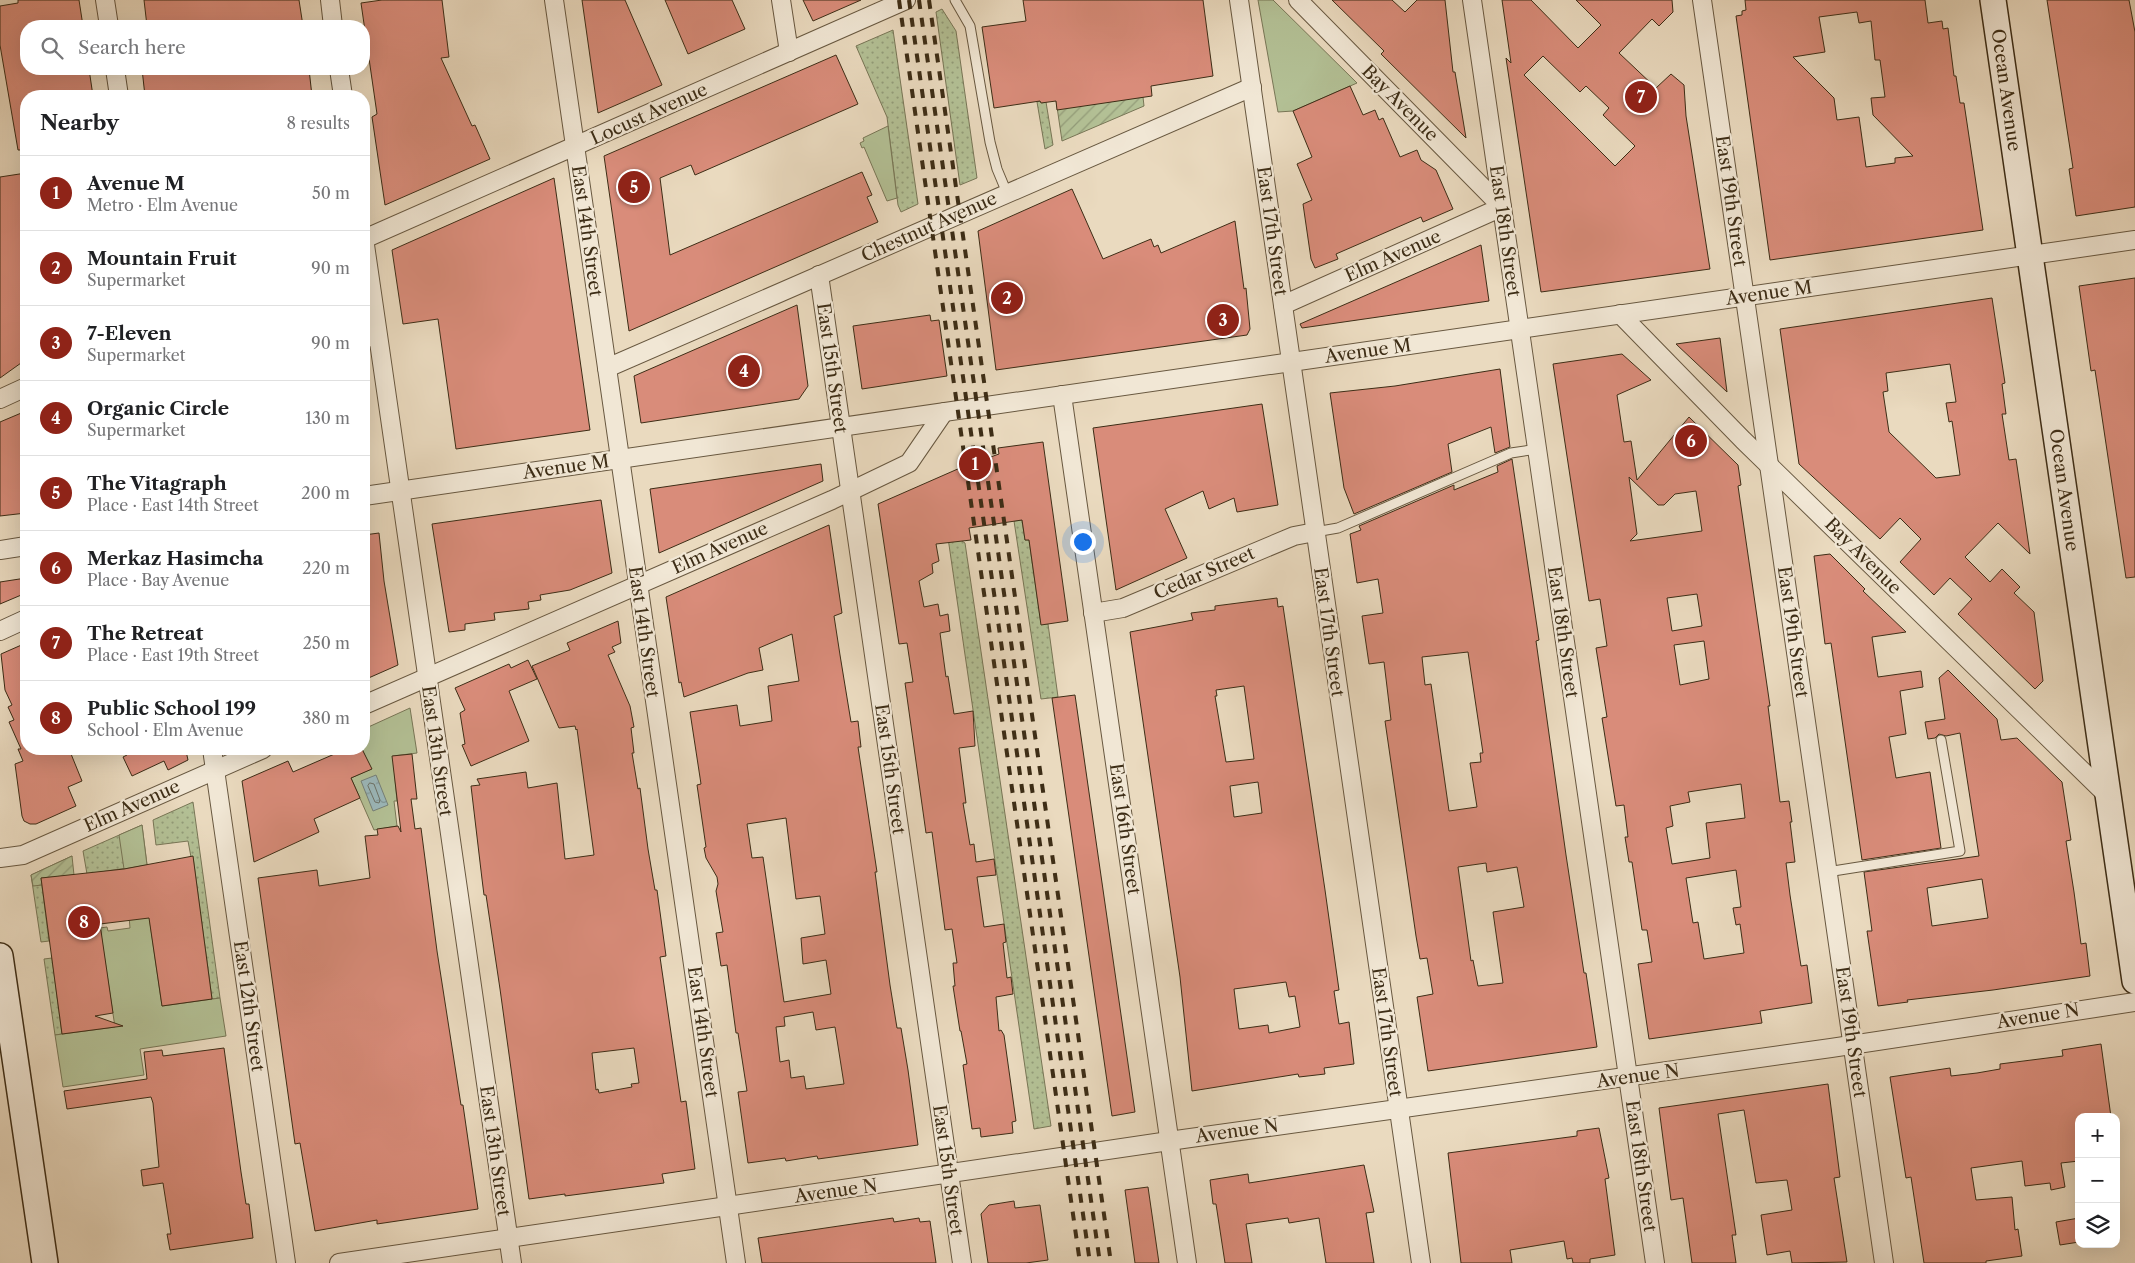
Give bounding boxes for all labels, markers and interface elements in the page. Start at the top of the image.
search box [20,20,370,75]
street label: Ocean Avenue [1987,27,2025,153]
icon: search [38,34,66,62]
text: Search here [78,36,186,59]
street label: Bay Avenue [1357,60,1443,146]
street label: Locust Avenue [587,78,711,150]
pin: 7 [1625,78,1657,116]
text: Nearby [40,110,119,135]
text: 8 results [287,113,350,133]
street label: East 19th Street [1711,134,1751,269]
street label: East 14th Street [567,164,607,299]
street label: East 18th Street [1485,164,1525,299]
street label: East 17th Street [1252,165,1292,298]
pin: 5 [618,168,650,206]
text: Avenue M [87,172,185,195]
text: 1 [52,183,60,203]
text: 50 m [312,183,350,203]
street label: Chestnut Avenue [858,187,1000,267]
text: Metro · Elm Avenue [87,195,238,215]
street label: Elm Avenue [1342,225,1444,287]
text: Mountain Fruit [87,247,237,270]
text: 2 [51,258,61,278]
text: 90 m [311,258,350,278]
text: Supermarket [87,270,185,290]
street label: Avenue M [1723,276,1814,310]
pin: 2 [991,279,1023,317]
street label: East 15th Street [812,301,852,435]
pin: 3 [1207,301,1239,339]
text: 7-Eleven [87,322,172,345]
text: 3 [51,333,61,353]
text: 90 m [311,333,350,353]
street label: Avenue M [1322,334,1413,368]
text: Supermarket [87,345,185,365]
pin: 4 [728,352,760,390]
text: Organic Circle [87,397,229,420]
text: 4 [51,408,61,428]
text: 130 m [305,408,350,428]
text: Supermarket [87,420,185,440]
pin: 6 [1675,422,1707,460]
street label: Ocean Avenue [2045,427,2083,553]
pin: 1 [959,445,991,483]
street label: Avenue M [520,450,611,484]
text: The Vitagraph [87,472,227,495]
text: 5 [52,483,60,503]
text: 200 m [301,483,350,503]
text: Place · East 14th Street [87,495,259,515]
street label: Bay Avenue [1820,513,1906,599]
street label: Elm Avenue [669,517,771,579]
your location [1070,529,1096,555]
street label: Cedar Street [1150,542,1258,604]
text: Merkaz Hasimcha [87,547,263,570]
text: 6 [51,558,61,578]
text: 220 m [302,558,350,578]
street label: East 14th Street [624,565,664,700]
street label: East 18th Street [1543,565,1583,700]
street label: East 19th Street [1773,565,1813,700]
street label: East 17th Street [1309,566,1349,699]
text: Place · Bay Avenue [87,570,229,590]
text: The Retreat [87,622,203,645]
text: 7 [52,633,60,653]
text: 250 m [303,633,350,653]
text: Place · East 19th Street [87,645,259,665]
street label: East 13th Street [417,684,457,818]
text: Public School 199 [87,697,256,720]
street label: East 15th Street [870,702,910,836]
text: 8 [51,708,61,728]
text: 380 m [302,708,350,728]
text: School · Elm Avenue [87,720,244,740]
street label: East 16th Street [1105,762,1145,897]
street label: Elm Avenue [81,775,183,837]
pin: 8 [68,903,100,941]
street label: East 12th Street [229,939,269,1074]
street label: East 14th Street [683,965,723,1100]
street label: East 19th Street [1831,965,1871,1100]
street label: East 17th Street [1367,966,1407,1099]
street label: Avenue N [1994,999,2081,1034]
street label: Avenue N [1594,1059,1681,1093]
street label: East 13th Street [475,1084,515,1218]
street label: East 18th Street [1621,1099,1661,1234]
street label: East 15th Street [928,1103,968,1237]
map controls [2075,1113,2120,1248]
button: + [2075,1113,2120,1158]
street label: Avenue N [1193,1114,1280,1148]
button: − [2075,1158,2120,1203]
street label: Avenue N [792,1174,879,1208]
button: layers [2075,1203,2120,1248]

